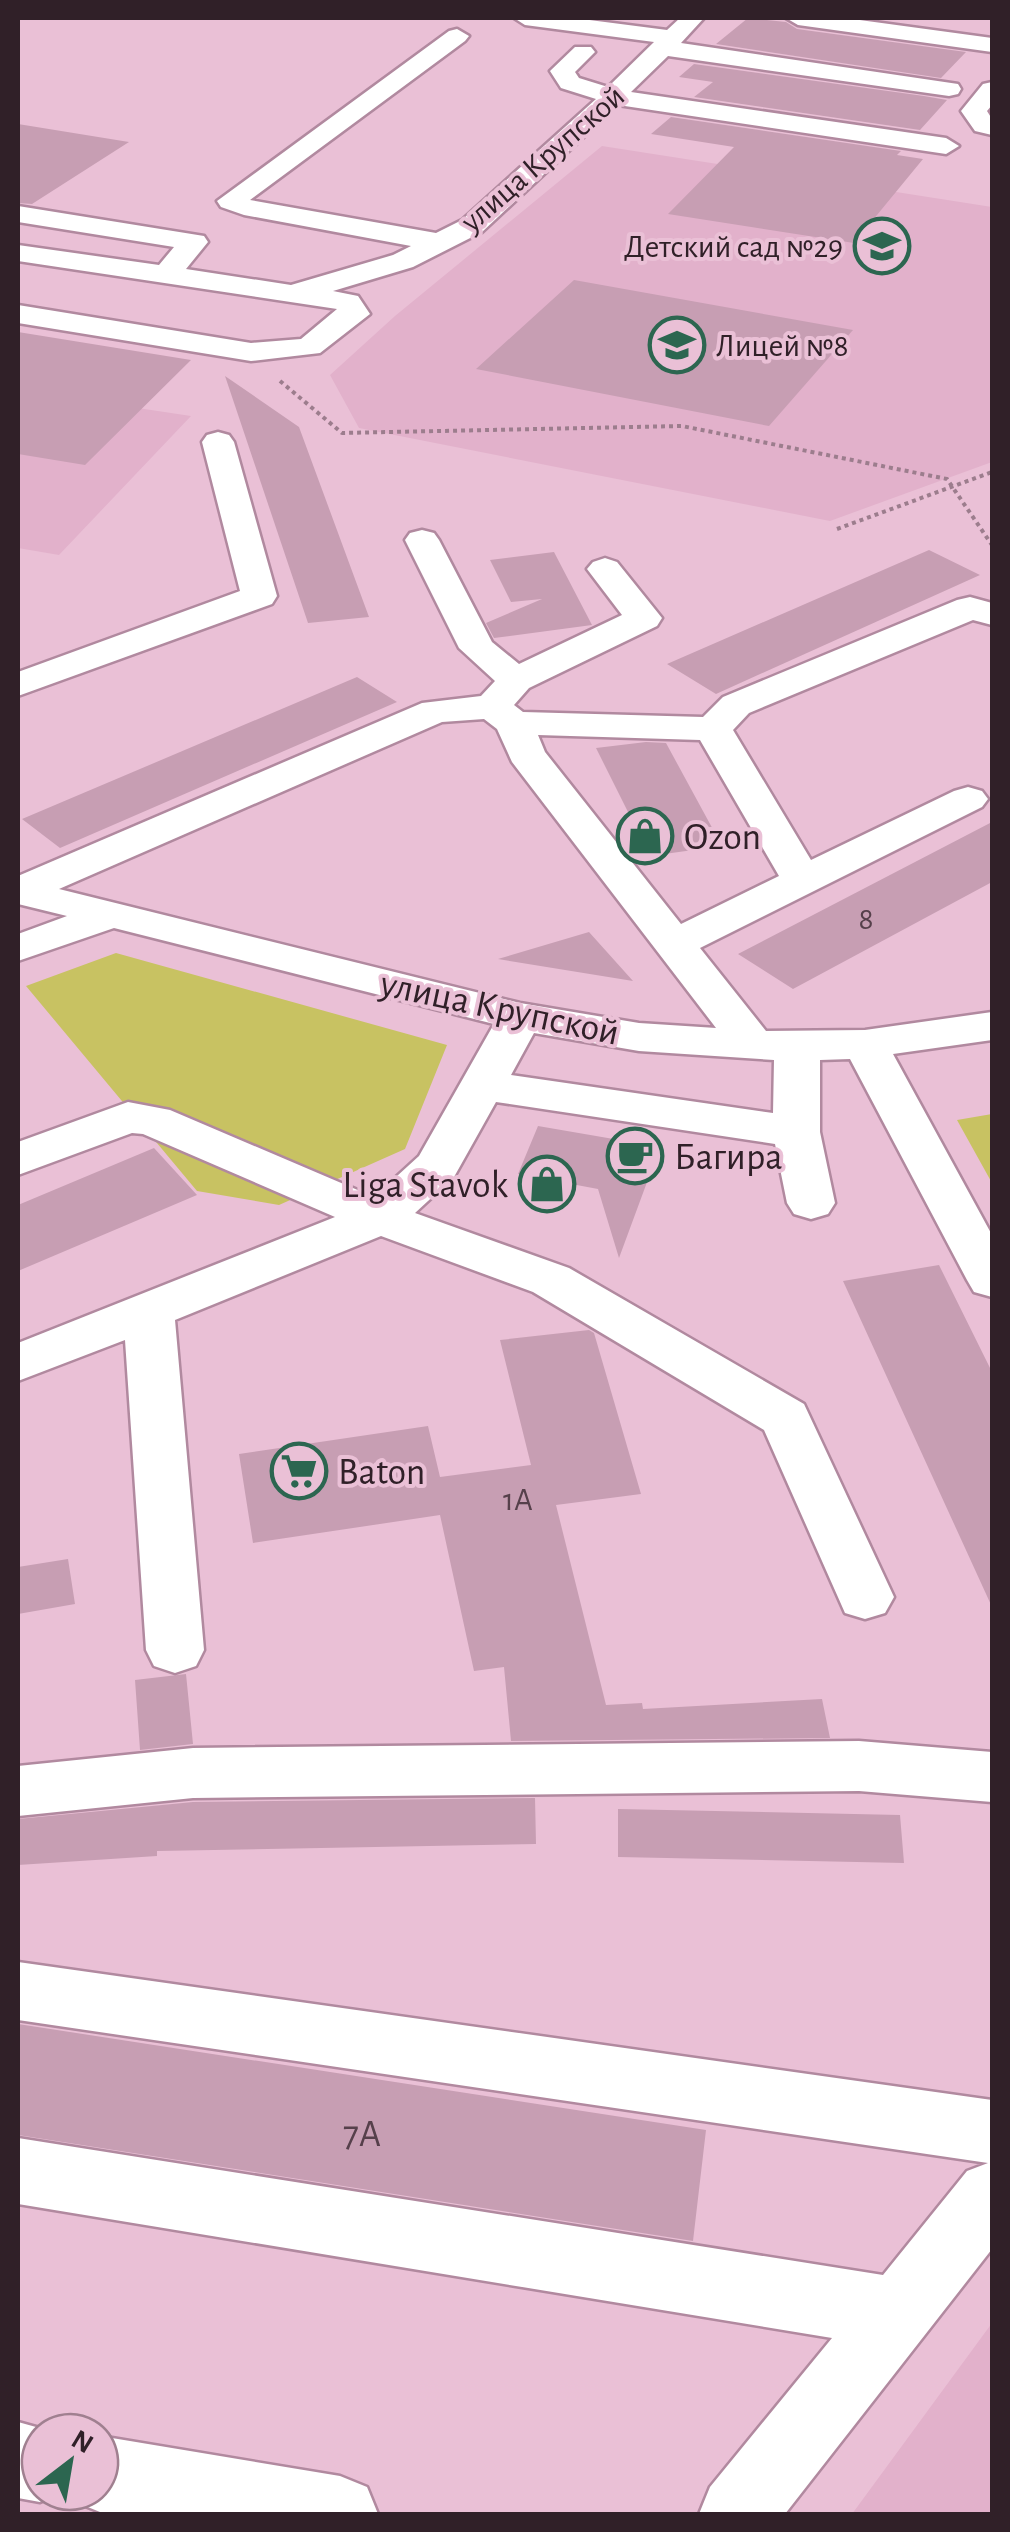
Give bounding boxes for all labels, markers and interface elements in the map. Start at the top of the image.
street label: улица Крупской [454,80,630,239]
school or university icon: Детский сад №29 [852,216,912,276]
place label: Детский сад №29 [624,231,843,263]
school or university icon: Лицей №8 [647,315,707,375]
place label: Лицей №8 [716,330,849,362]
shop icon: Ozon [615,806,675,866]
place label: Ozon [684,819,761,857]
house number: 8 [858,903,874,935]
street label: улица Крупской [376,965,622,1053]
cafe icon: Багира [605,1126,665,1186]
place label: Багира [674,1139,783,1177]
shop icon: Liga Stavok [517,1154,577,1214]
place label: Liga Stavok [343,1167,509,1205]
supermarket icon: Baton [269,1441,329,1501]
place label: Baton [338,1454,425,1492]
house number: 1А [503,1484,533,1516]
house number: 7А [343,2116,381,2154]
north arrow [20,2412,120,2512]
text: N [66,2425,97,2459]

